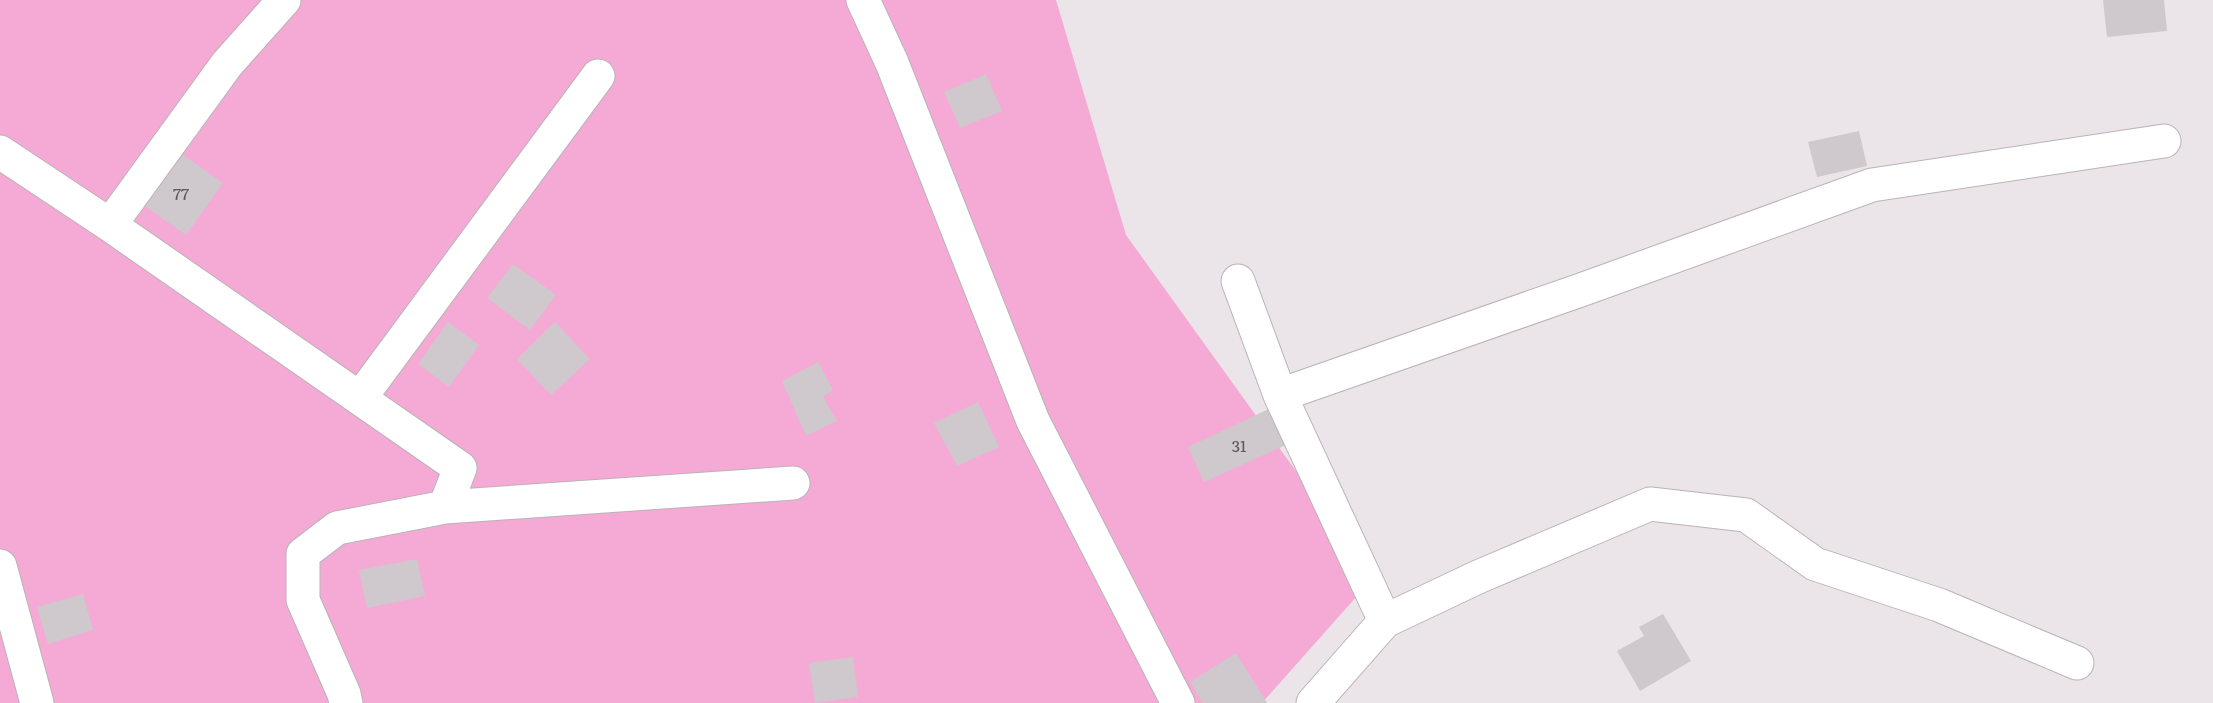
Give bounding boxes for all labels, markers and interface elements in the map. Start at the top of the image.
house number: 77 [173,181,189,205]
house number: 31 [1231,433,1247,457]

